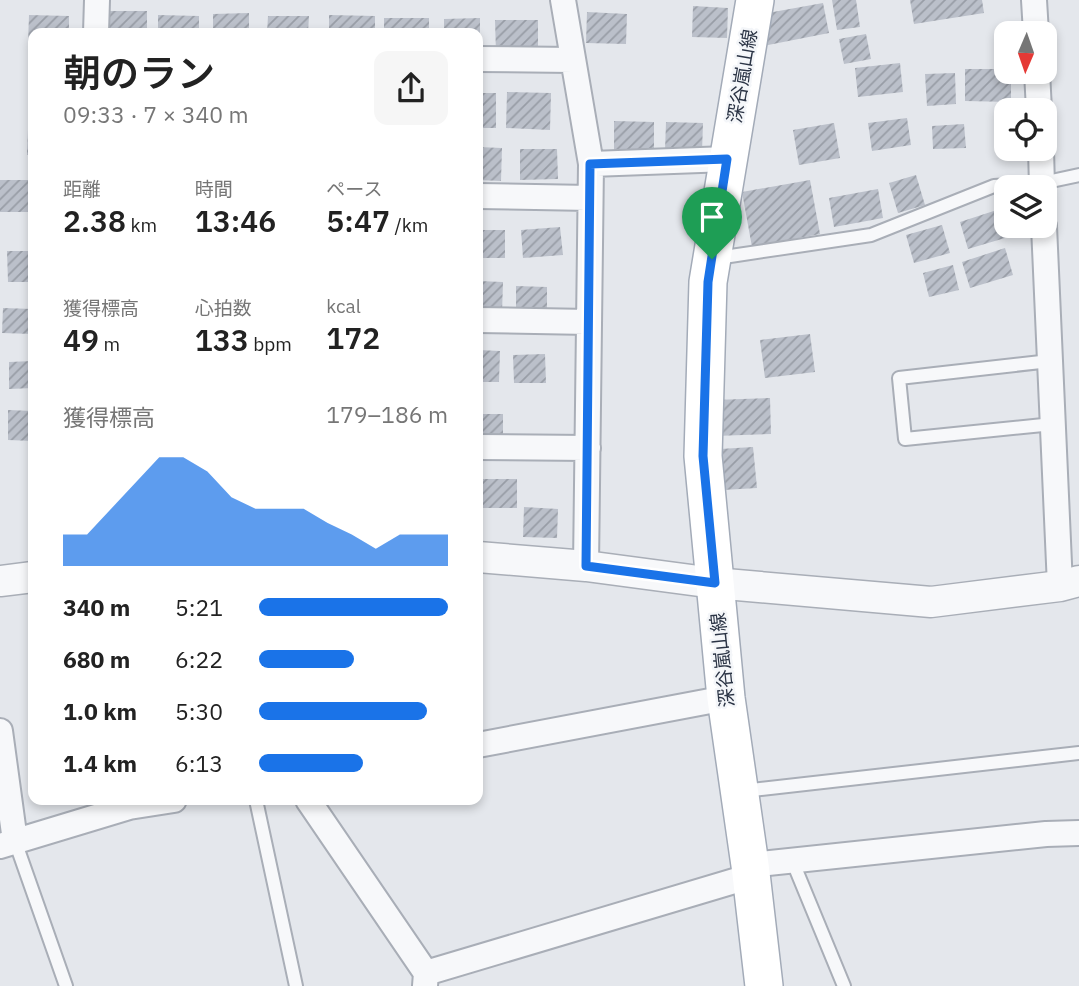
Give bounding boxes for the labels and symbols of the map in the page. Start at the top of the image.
north arrow [994,21,1057,84]
street label: 深谷嵐山線 [722,27,762,125]
pin [682,187,742,259]
street label: 深谷嵐山線 [705,611,739,709]

